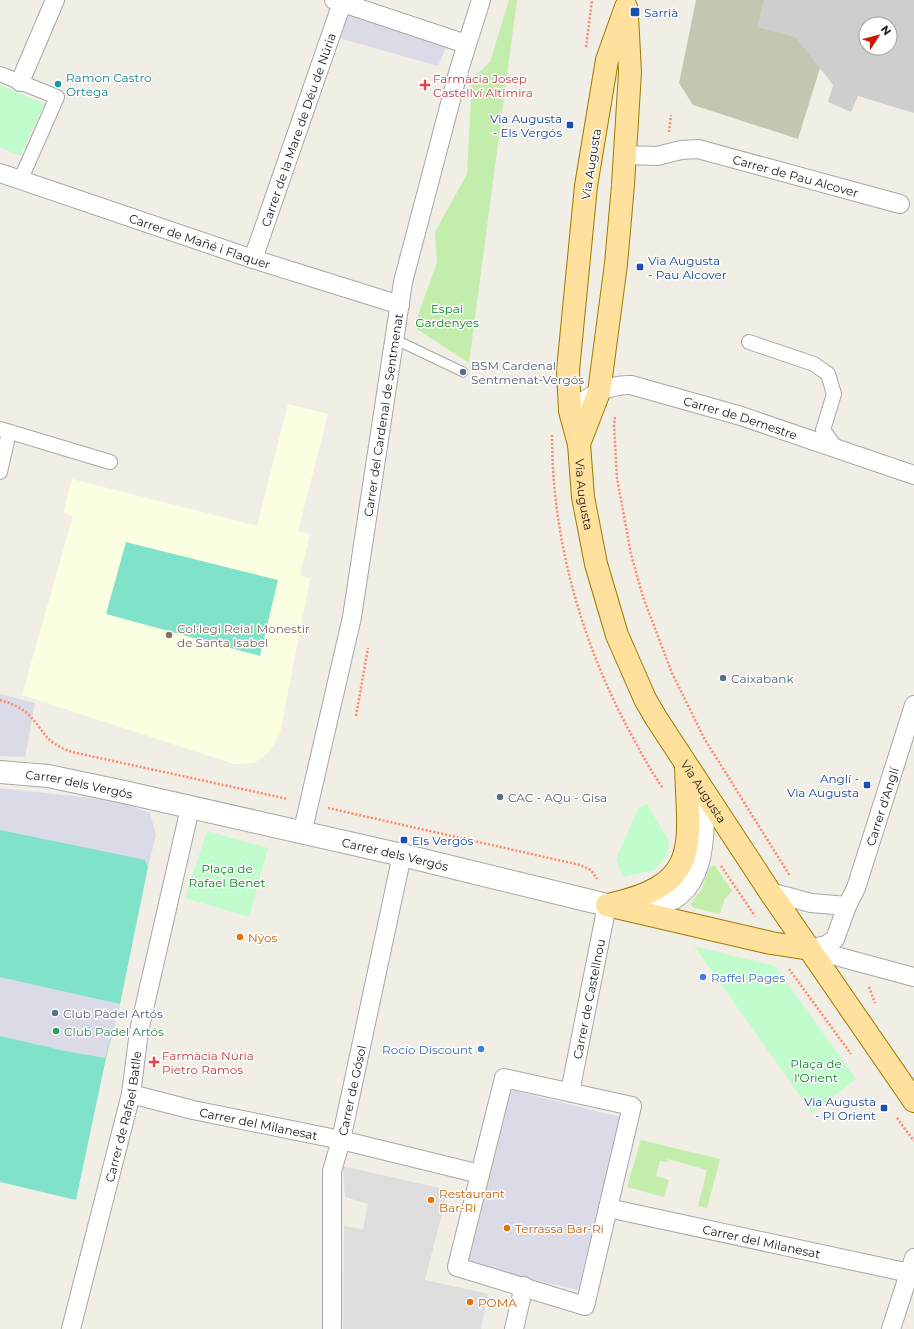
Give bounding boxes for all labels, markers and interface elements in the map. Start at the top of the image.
place label: Sarrià [644,5,678,20]
marker: Sarrià [629,6,641,18]
north arrow [858,16,898,56]
text: N [878,22,894,38]
street label: Carrer de la Mare de Déu de Núria [257,31,339,229]
place label: Ramon Castro Ortega [66,70,152,99]
place label: Farmàcia Josep Castellví Altimira [433,71,533,100]
marker: Ramon Castro Ortega [53,79,63,89]
marker: Farmàcia Josep Castellví Altimira [420,80,430,90]
place label: Via Augusta - Els Vergós [490,111,562,140]
marker: Via Augusta - Els Vergós [565,120,575,130]
street label: Via Augusta [578,127,604,201]
street label: Carrer de Pau Alcover [731,151,860,200]
street label: Carrer de Mañé i Flaquer [127,210,273,272]
place label: Via Augusta - Pau Alcover [648,253,727,282]
marker: Via Augusta - Pau Alcover [635,262,645,272]
park label: Espai Gardenyes [415,301,479,330]
street label: Carrer del Cardenal de Sentmenat [360,312,406,518]
place label: BSM Cardenal Sentmenat-Vergós [471,358,584,387]
marker: BSM Cardenal Sentmenat-Vergós [458,367,468,377]
street label: Carrer de Demestre [682,393,799,442]
street label: Via Augusta [573,458,597,532]
place label: Col·legi Reial Monestir de Santa Isabel [177,621,310,650]
marker: Col·legi Reial Monestir de Santa Isabel [164,630,174,640]
place label: Caixabank [731,671,794,686]
marker: Caixabank [718,673,728,683]
street label: Via Augusta [678,757,730,826]
street label: Carrer d'Anglí [862,765,902,848]
street label: Carrer dels Vergós [25,767,134,801]
place label: Anglí - Via Augusta [787,771,859,800]
marker: Anglí - Via Augusta [862,780,872,790]
place label: CAC - AQu - Gisa [508,790,607,805]
marker: CAC - AQu - Gisa [495,792,505,802]
place label: Els Vergós [412,833,474,848]
street label: Carrer dels Vergós [340,834,450,874]
marker: Els Vergós [399,835,409,845]
park label: Plaça de Rafael Benet [189,861,266,890]
place label: Nýos [248,930,278,945]
marker: Nýos [235,932,245,942]
street label: Carrer de Castellnou [569,937,608,1060]
place label: Raffel Pages [711,970,785,985]
marker: Raffel Pages [698,972,708,982]
place label: Club Pàdel Artós [63,1006,163,1021]
marker: Club Pàdel Artós [50,1008,60,1018]
place label: Club Padel Artós [64,1024,164,1039]
marker: Club Padel Artós [51,1026,61,1036]
place label: Rocío Discount [382,1042,473,1057]
street label: Carrer de Gósol [335,1044,369,1137]
marker: Rocío Discount [476,1044,486,1054]
place label: Farmàcia Núria Pietro Ramos [162,1048,254,1077]
street label: Carrer de Rafael Batlle [101,1050,144,1184]
park label: Plaça de l'Orient [790,1056,842,1085]
marker: Farmàcia Núria Pietro Ramos [149,1057,159,1067]
place label: Via Augusta - Pl Orient [804,1094,876,1123]
marker: Via Augusta - Pl Orient [879,1103,889,1113]
street label: Carrer del Milanesat [198,1104,319,1143]
place label: Restaurant Bar-Ri [439,1186,505,1215]
marker: Restaurant Bar-Ri [426,1195,436,1205]
place label: Terrassa Bar-Ri [515,1221,604,1236]
street label: Carrer del Milanesat [701,1221,822,1261]
marker: Terrassa Bar-Ri [502,1223,512,1233]
place label: POMA [478,1295,517,1310]
marker: POMA [465,1297,475,1307]

